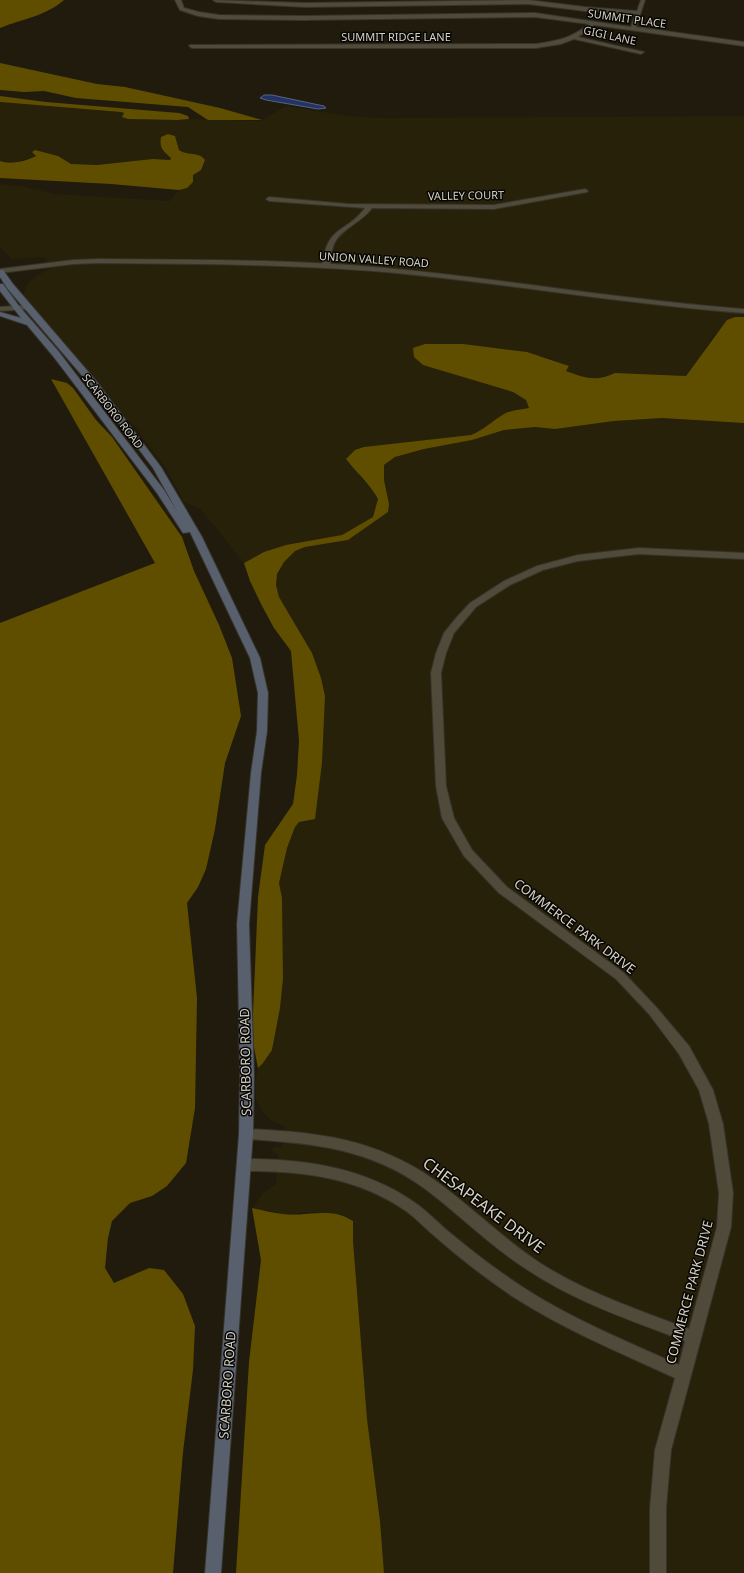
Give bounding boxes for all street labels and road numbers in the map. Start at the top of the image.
street label: SUMMIT PLACE [587,5,667,31]
street label: GIGI LANE [582,22,638,48]
street label: SUMMIT RIDGE LANE [341,29,451,44]
street label: VALLEY COURT [428,187,504,203]
street label: UNION VALLEY ROAD [319,248,429,270]
street label: SCARBORO ROAD [79,370,147,452]
street label: COMMERCE PARK DRIVE [511,874,639,978]
street label: SCARBORO ROAD [235,1008,255,1116]
street label: CHESAPEAKE DRIVE [419,1152,549,1258]
street label: COMMERCE PARK DRIVE [661,1218,717,1366]
street label: SCARBORO ROAD [214,1331,240,1439]

